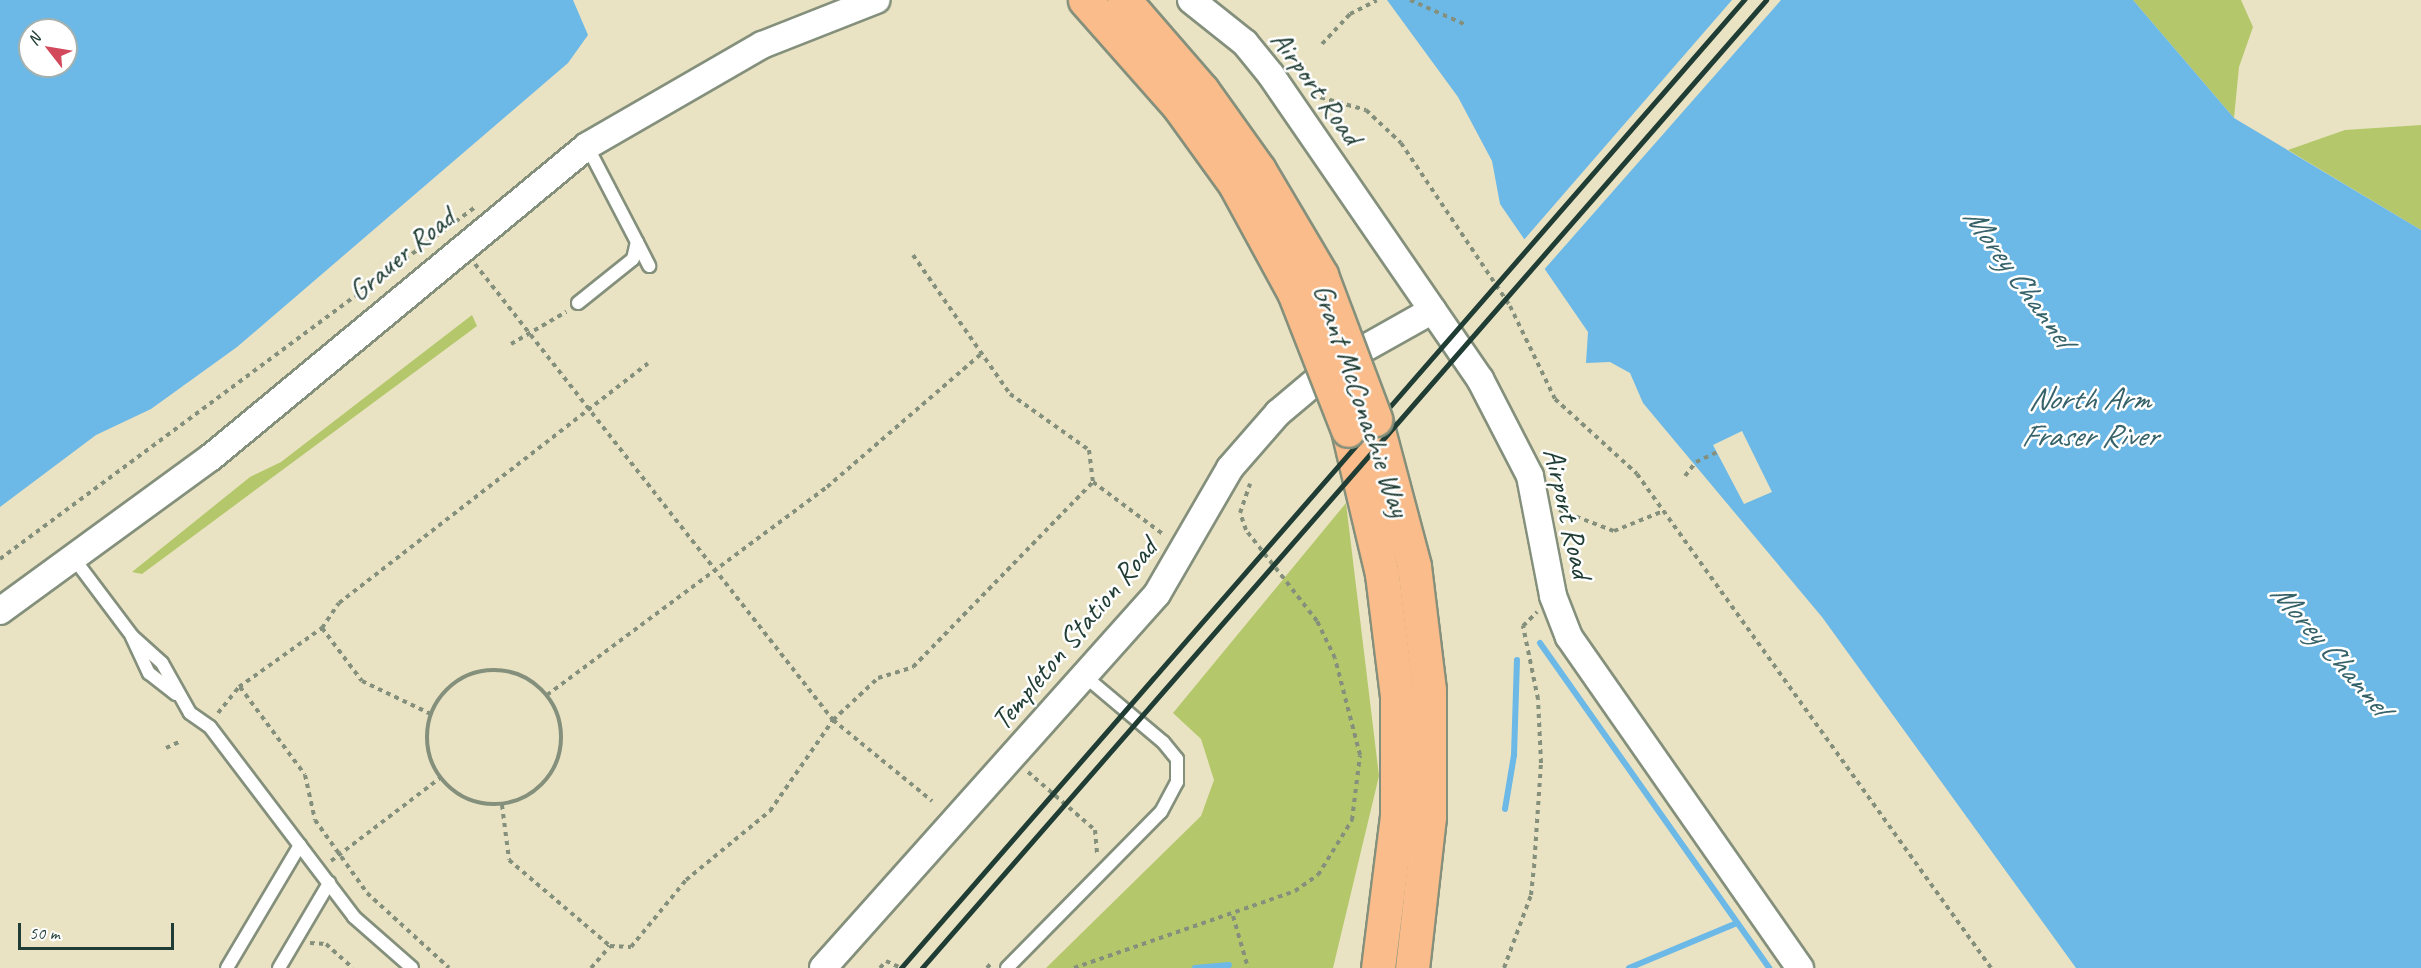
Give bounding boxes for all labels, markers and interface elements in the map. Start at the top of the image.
north arrow [18,18,78,78]
street label: Airport Road [1264,23,1370,151]
text: N [23,30,45,49]
street label: Grauer Road [341,199,461,309]
water label: Morey Channel [1954,200,2082,354]
street label: Grant McConachie Way [1305,279,1419,521]
water label: North Arm Fraser River [2021,381,2157,456]
street label: Airport Road [1536,445,1600,581]
street label: Templeton Station Road [983,530,1165,738]
water label: Morey Channel [2262,575,2398,723]
scale bar [21,911,177,949]
text: 50 m [29,922,60,944]

